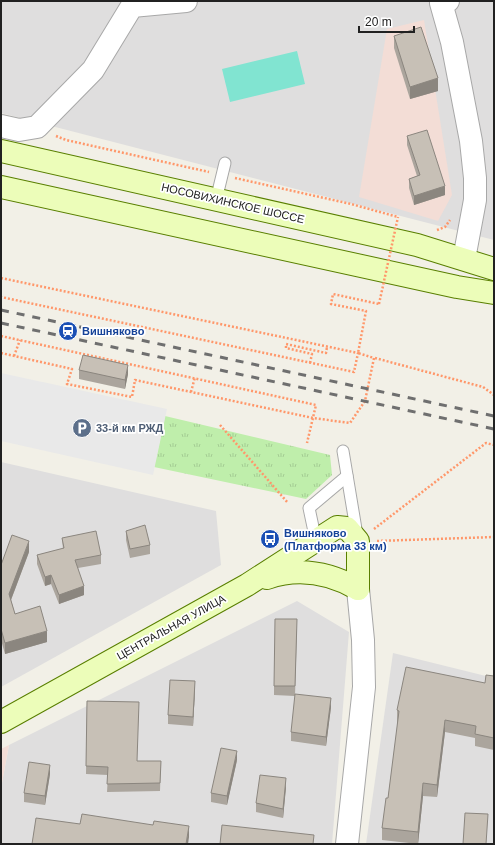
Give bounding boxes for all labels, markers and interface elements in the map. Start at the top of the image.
scale bar [359,8,414,34]
text: 20 m [365,15,392,29]
street label: НОСОВИХИНСКОЕ ШОССЕ [160,181,306,225]
station icon: Вишняково [57,320,79,342]
place label: Вишняково [82,325,145,337]
parking icon: 33-й км РЖД [71,417,93,439]
place label: 33-й км РЖД [96,422,164,434]
place label: Вишняково (Платформа 33 км) [284,527,387,552]
bus stop icon: Вишняково (Платформа 33 км) [259,528,281,550]
street label: ЦЕНТРАЛЬНАЯ УЛИЦА [115,592,228,662]

